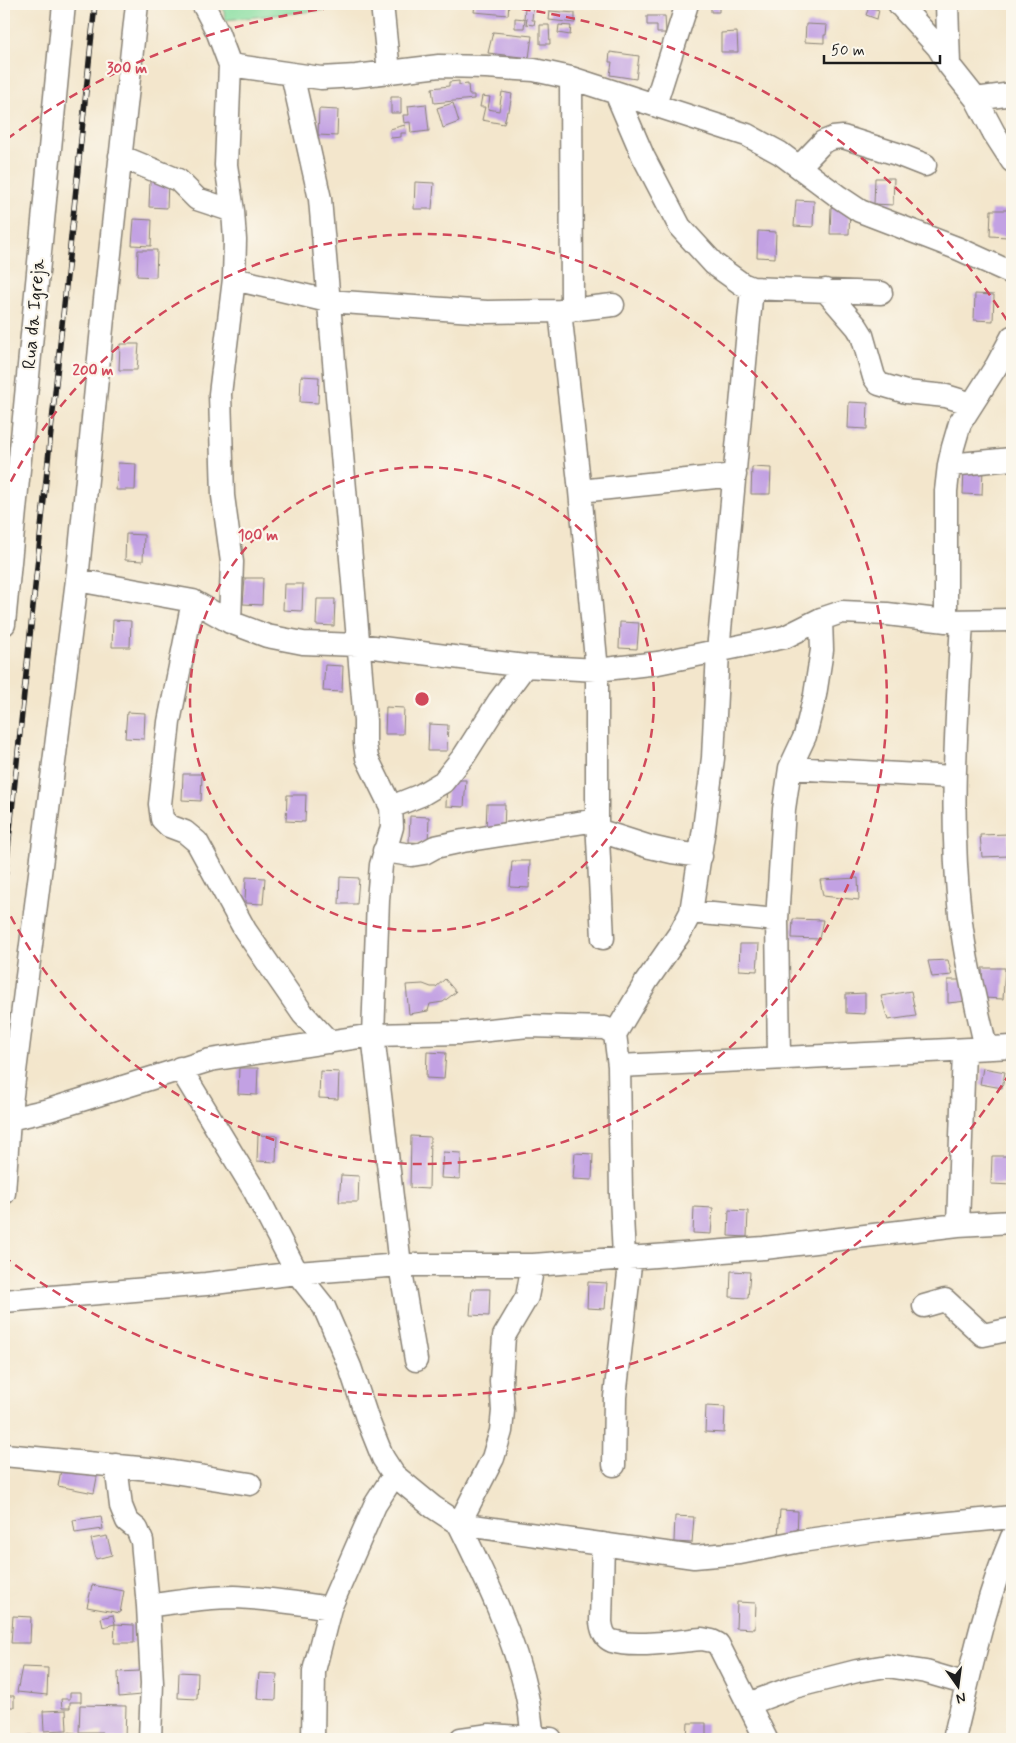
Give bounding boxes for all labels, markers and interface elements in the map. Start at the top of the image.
scale bar [824,32,940,64]
text: 50 m [831,41,865,61]
text: 300 m [107,59,147,79]
street label: Rua da Igreja [17,257,52,370]
text: 200 m [73,361,114,381]
text: 100 m [238,526,278,546]
centre of rings [413,690,431,708]
north arrow [934,1660,984,1710]
text: N [954,1688,968,1708]

